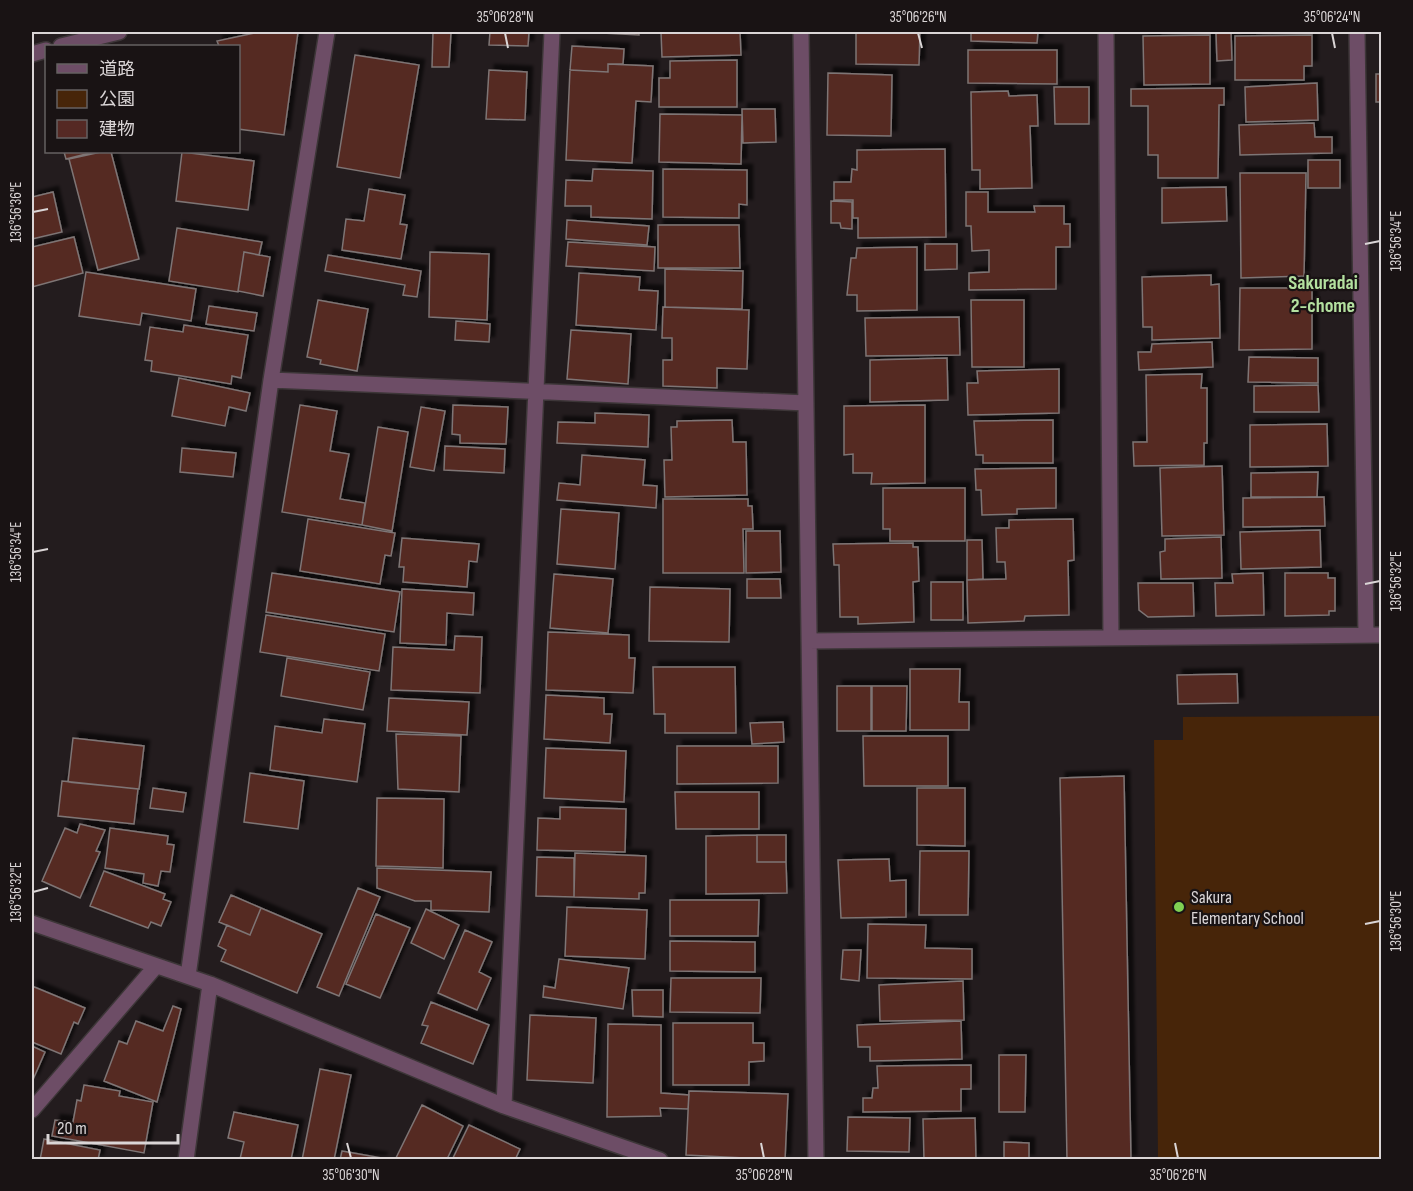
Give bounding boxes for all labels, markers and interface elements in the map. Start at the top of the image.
text: 35°06'28"N [476,8,534,27]
text: 35°06'26"N [889,8,947,27]
text: 35°06'24"N [1304,8,1360,27]
legend [45,45,240,153]
text: 道路 [99,59,135,80]
text: 公園 [99,89,135,110]
text: 建物 [99,119,135,140]
text: 136°56'36"E [7,182,26,242]
text: 136°56'34"E [1387,211,1406,271]
district label: Sakuradai 2-chome [1288,271,1358,318]
text: 136°56'34"E [7,522,26,582]
text: 136°56'32"E [1387,551,1406,611]
text: 136°56'32"E [7,862,26,922]
place label: Sakura Elementary School [1191,887,1304,929]
text: 136°56'30"E [1387,890,1406,952]
marker: Sakura Elementary School [1172,900,1186,914]
scale bar [48,1107,178,1145]
text: 20 m [57,1118,87,1139]
text: 35°06'30"N [322,1166,380,1185]
text: 35°06'28"N [735,1166,793,1185]
text: 35°06'26"N [1149,1166,1207,1185]

